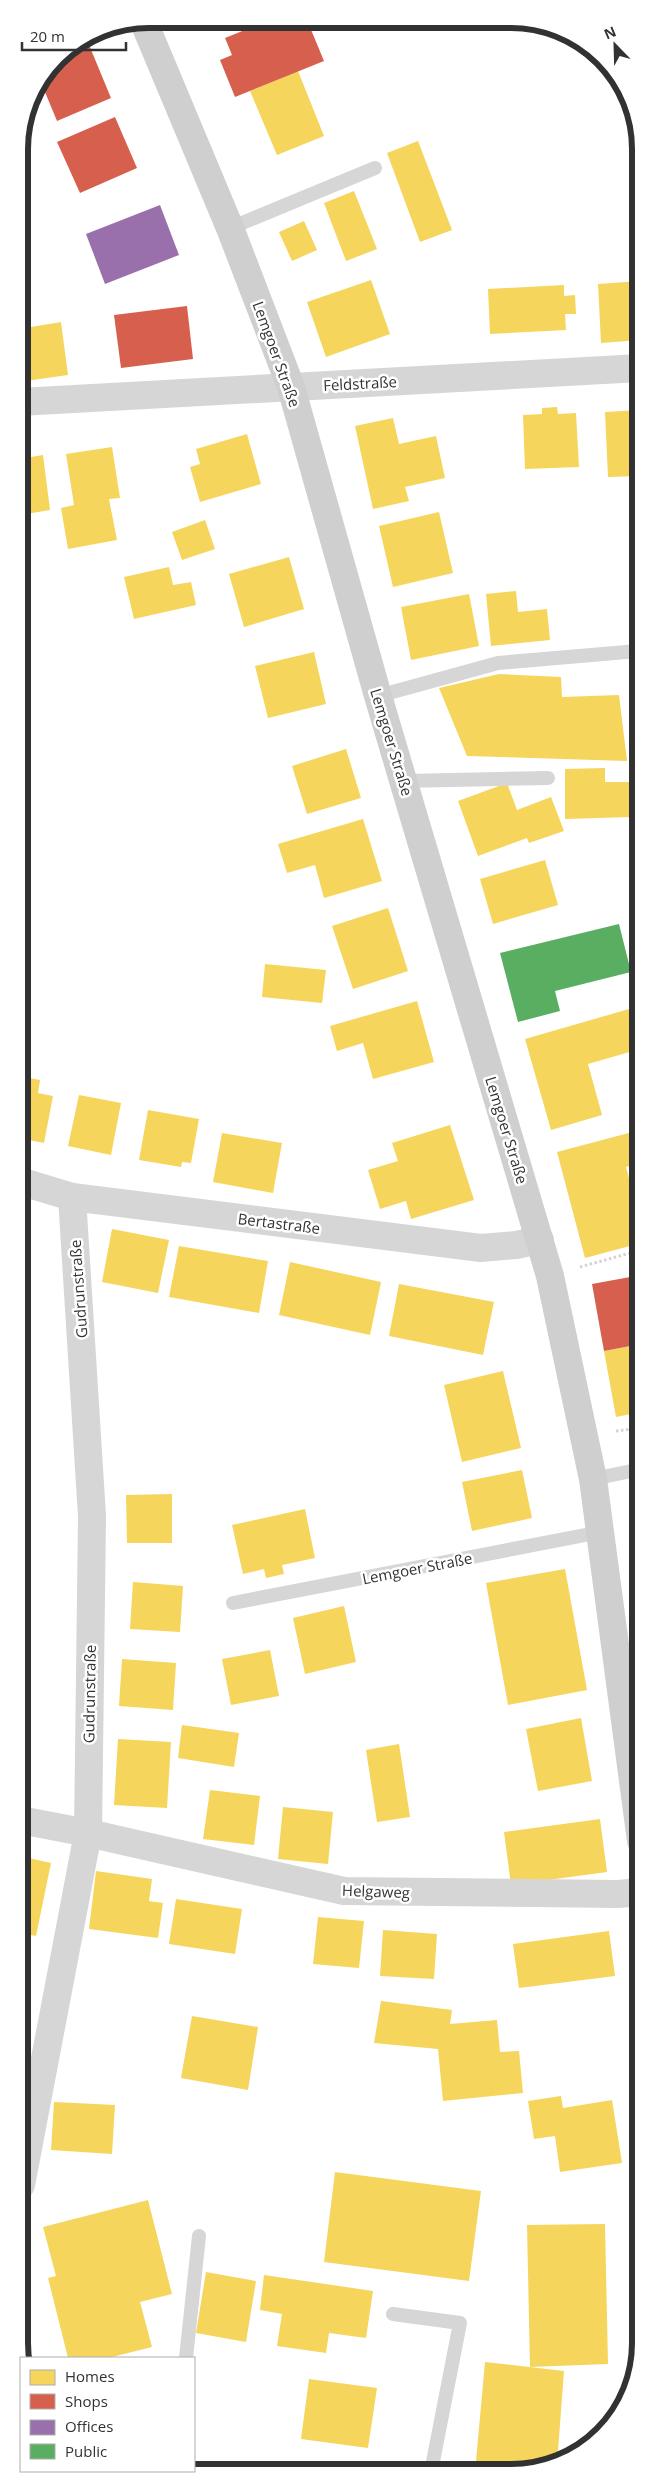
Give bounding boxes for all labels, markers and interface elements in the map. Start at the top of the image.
scale bar [22,20,126,52]
north arrow [590,20,640,70]
text: N [601,22,619,44]
text: 20 m [30,26,65,46]
street label: Lemgoer Straße [249,298,305,410]
street label: Feldstraße [323,371,397,395]
street label: Lemgoer Straße [366,686,418,798]
street label: Lemgoer Straße [481,1074,533,1186]
street label: Bertastraße [237,1208,321,1238]
street label: Gudrunstraße [65,1239,91,1339]
street label: Lemgoer Straße [360,1548,474,1588]
street label: Gudrunstraße [78,1645,100,1743]
street label: Helgaweg [342,1880,410,1902]
legend [20,2357,195,2472]
text: Homes [65,2366,115,2386]
text: Shops [65,2391,108,2411]
text: Offices [65,2416,113,2436]
text: Public [65,2441,107,2461]

